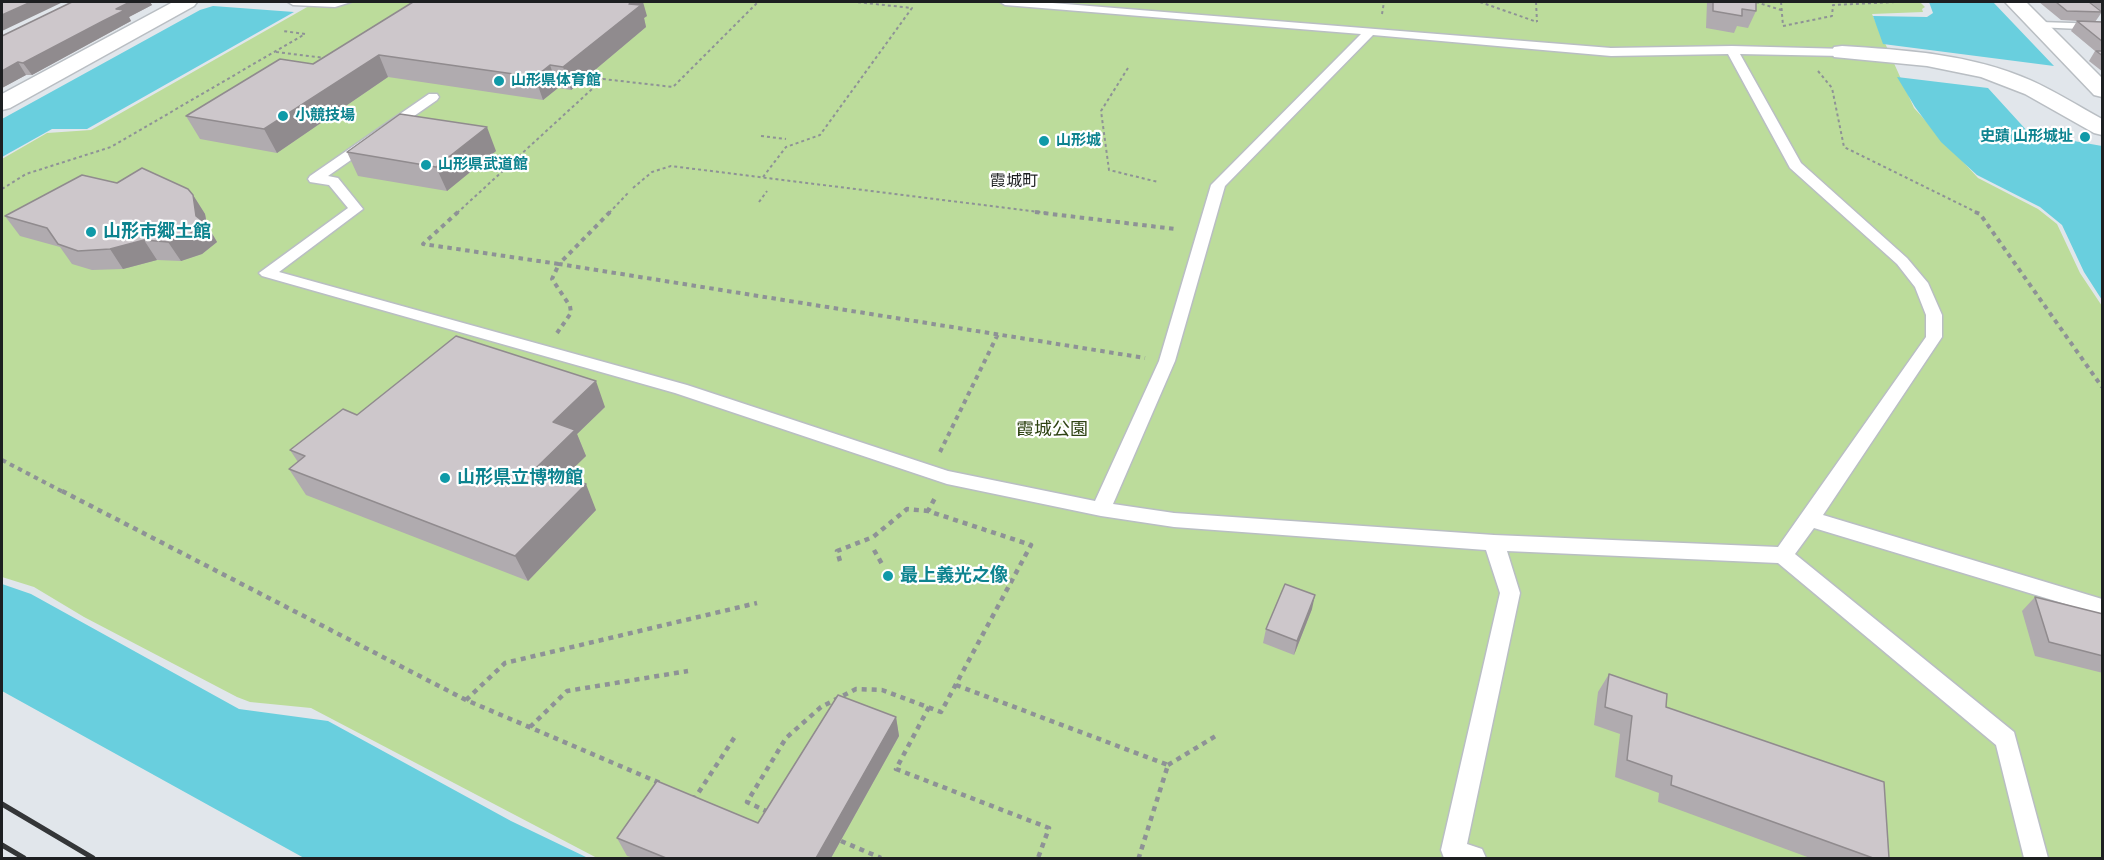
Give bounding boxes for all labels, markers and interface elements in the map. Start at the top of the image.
place label: 山形県体育館 [511,72,601,90]
marker: 山形県体育館 [492,74,506,88]
place label: 小競技場 [295,107,355,125]
marker: 小競技場 [276,109,290,123]
place label: 史蹟 山形城址 [1980,128,2073,146]
marker: 史蹟 山形城址 [2078,130,2092,144]
place label: 山形城 [1056,132,1101,150]
marker: 山形城 [1037,134,1051,148]
place label: 山形県武道館 [438,156,528,174]
marker: 山形県武道館 [419,158,433,172]
district label: 霞城町 [990,172,1038,192]
place label: 山形市郷土館 [103,221,211,243]
marker: 山形市郷土館 [84,225,98,239]
park label: 霞城公園 [1016,419,1088,441]
place label: 山形県立博物館 [457,467,583,489]
marker: 山形県立博物館 [438,471,452,485]
place label: 最上義光之像 [900,565,1008,587]
marker: 最上義光之像 [881,569,895,583]

